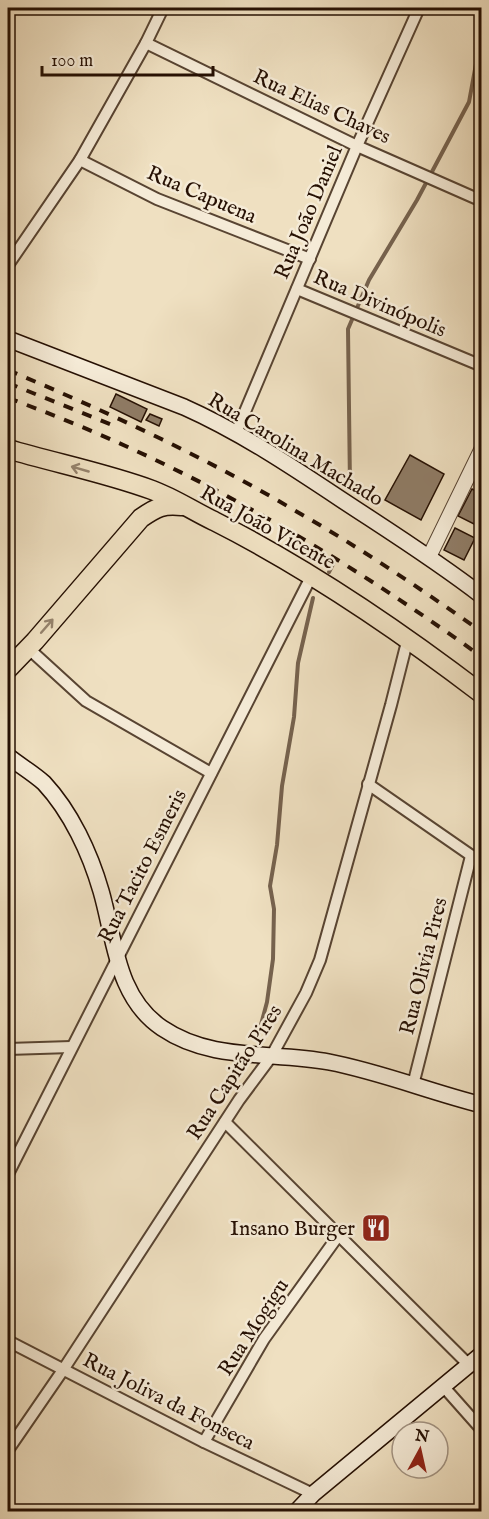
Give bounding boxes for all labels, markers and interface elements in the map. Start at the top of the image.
scale bar [42,39,213,77]
text: 100 m [51,50,93,73]
street label: Rua Elias Chaves [248,64,394,151]
street label: Rua João Daniel [269,141,350,284]
street label: Rua Capuena [142,160,261,231]
street label: Rua Divinópolis [309,264,450,344]
street label: Rua Carolina Machado [202,387,388,513]
one-way arrow [70,463,89,475]
street label: Rua João Vicente [195,480,340,577]
one-way arrow [40,619,54,634]
street label: Rua Tacito Esmeris [93,785,194,948]
street label: Rua Olivia Pires [394,895,455,1038]
street label: Rua Capitão Pires [181,1000,289,1146]
restaurant icon: Insano Burger [360,1212,392,1244]
place label: Insano Burger [230,1216,355,1243]
street label: Rua Mogigu [213,1274,296,1382]
street label: Rua Joliva da Fonseca [78,1347,260,1458]
north arrow [390,1420,450,1480]
text: N [413,1426,430,1448]

